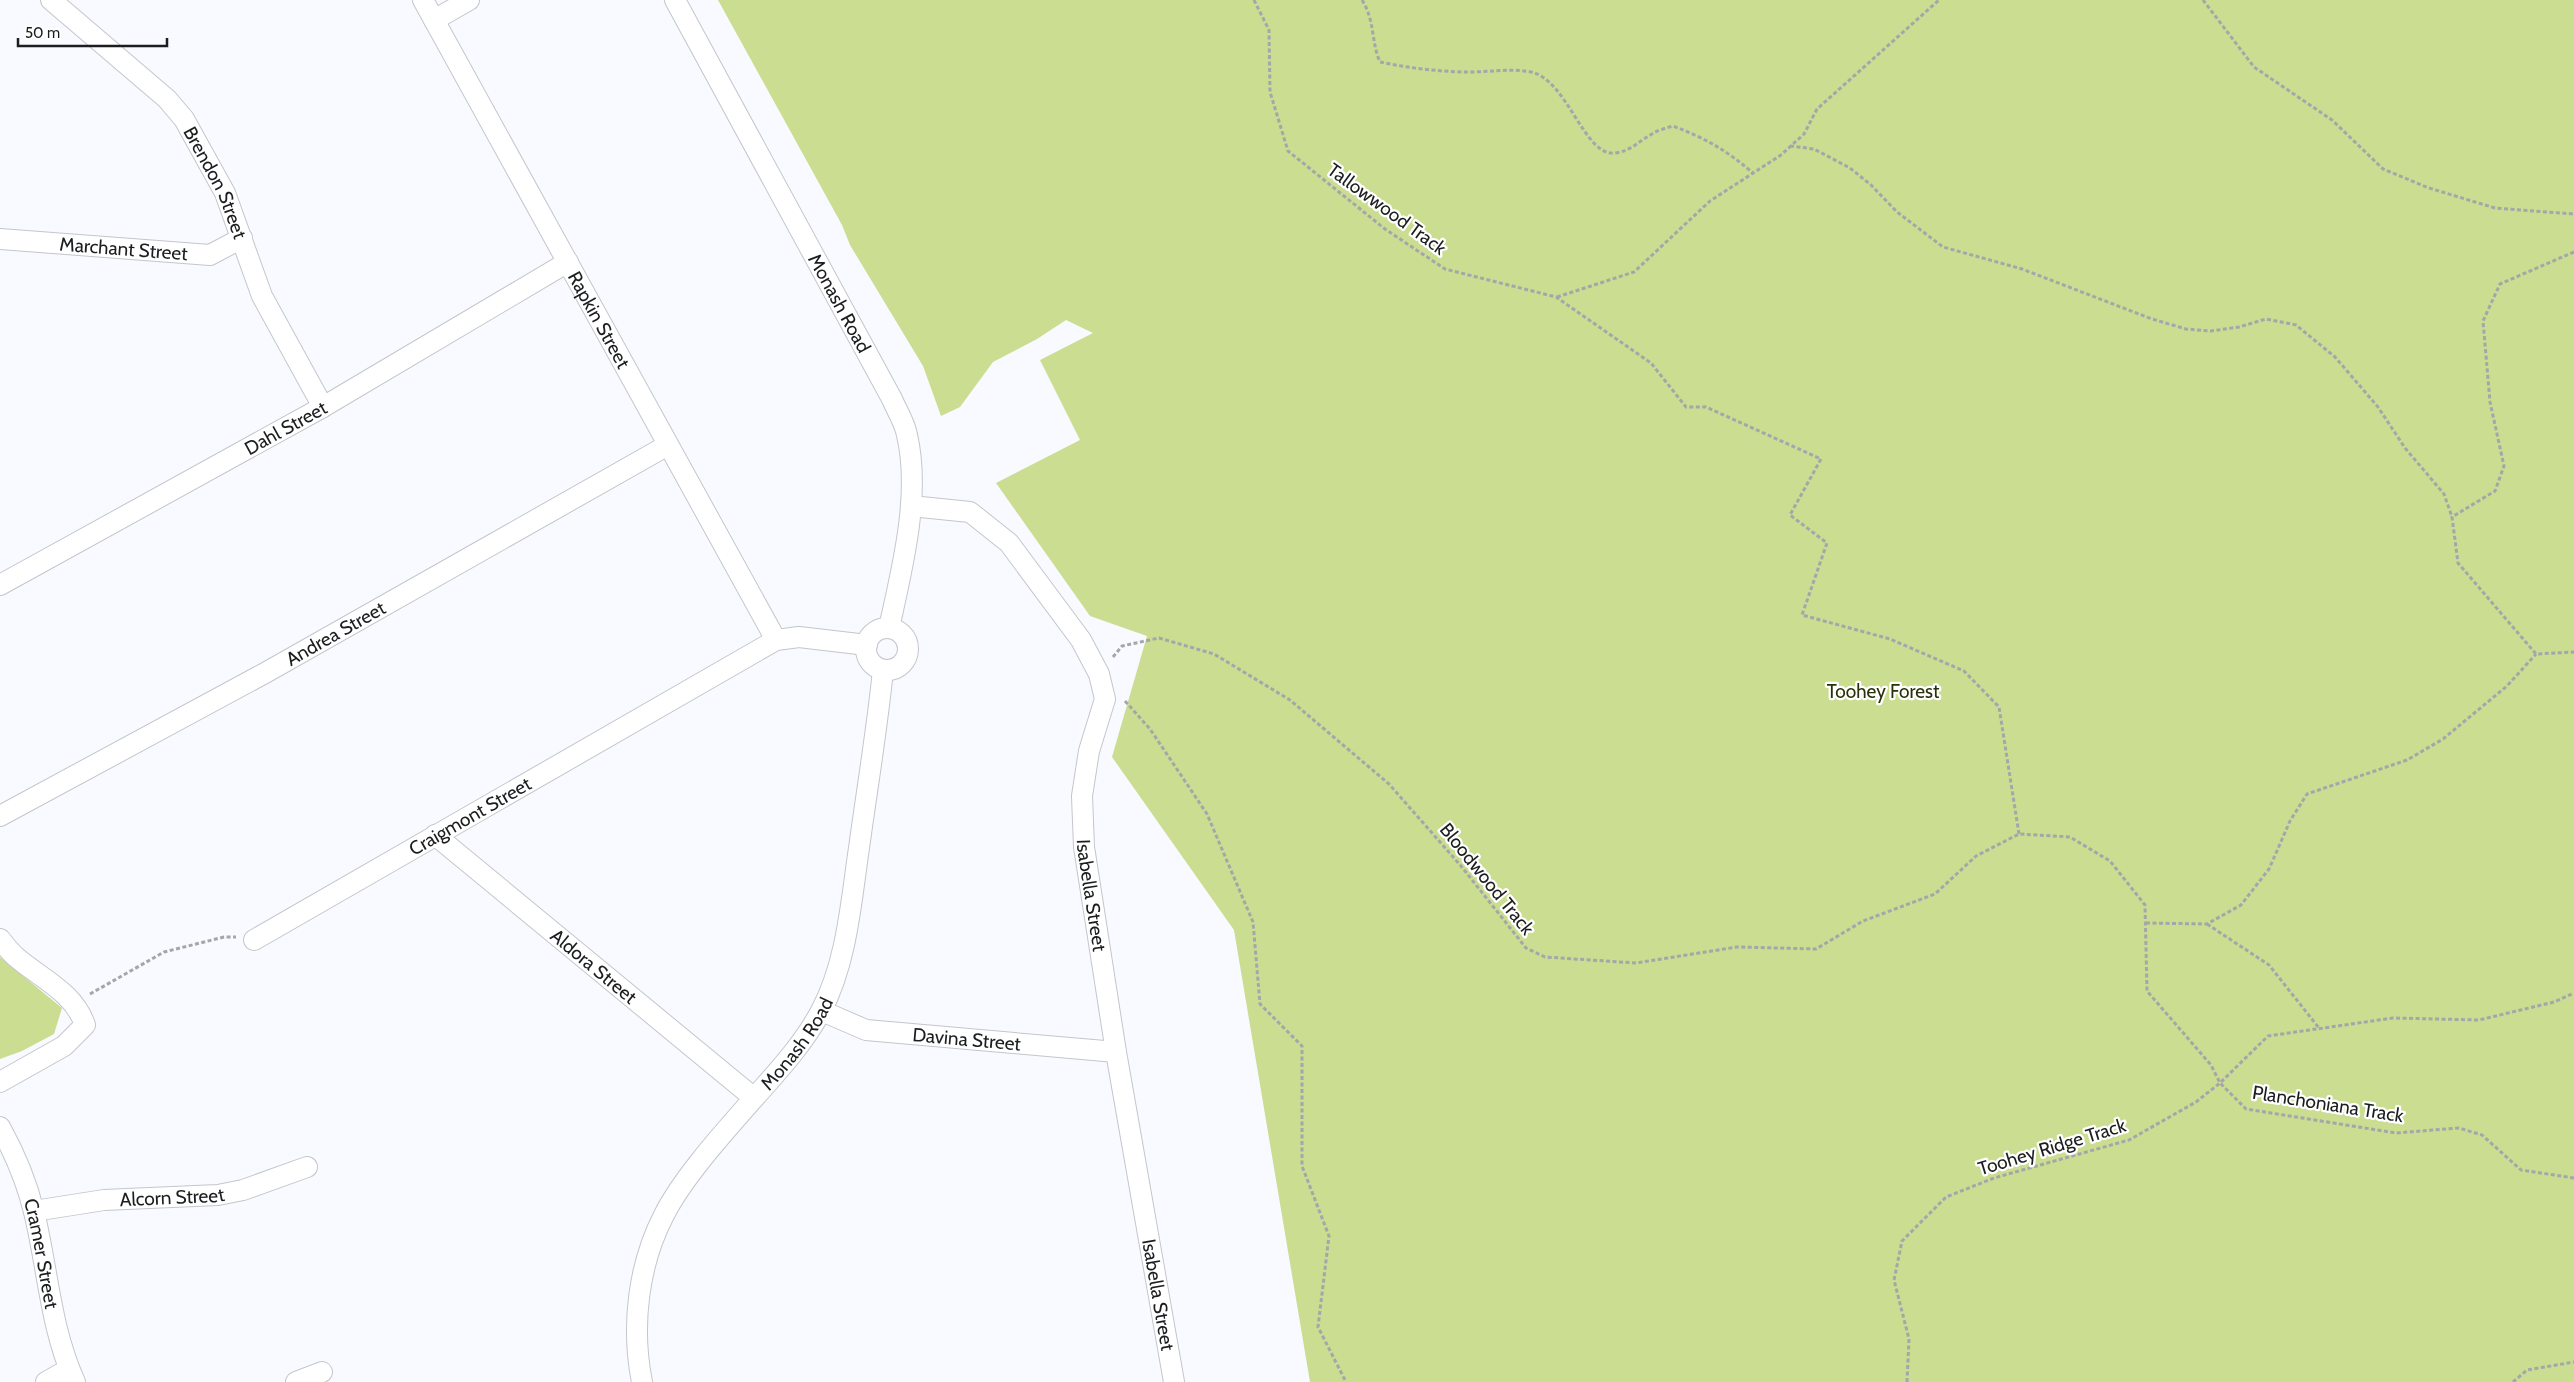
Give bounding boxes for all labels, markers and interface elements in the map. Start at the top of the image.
scale bar [18,15,166,47]
text: 50 m [25,24,60,42]
street label: Brendon Street [179,122,252,242]
street label: Tallowwood Track [1323,158,1451,260]
street label: Marchant Street [59,232,189,265]
street label: Monash Road [804,250,876,356]
street label: Rapkin Street [563,267,636,373]
street label: Dahl Street [240,395,331,460]
street label: Andrea Street [282,596,390,670]
park label: Toohey Forest [1827,680,1940,703]
street label: Craigmont Street [405,771,536,860]
street label: Bloodwood Track [1435,819,1539,940]
street label: Isabella Street [1072,839,1112,954]
street label: Aldora Street [546,924,642,1009]
street label: Monash Road [755,993,838,1095]
street label: Davina Street [912,1023,1022,1055]
street label: Planchoniana Track [2251,1081,2406,1127]
street label: Toohey Ridge Track [1975,1113,2129,1180]
street label: Alcorn Street [119,1182,227,1211]
street label: Cramer Street [19,1196,64,1311]
street label: Isabella Street [1138,1237,1180,1353]

